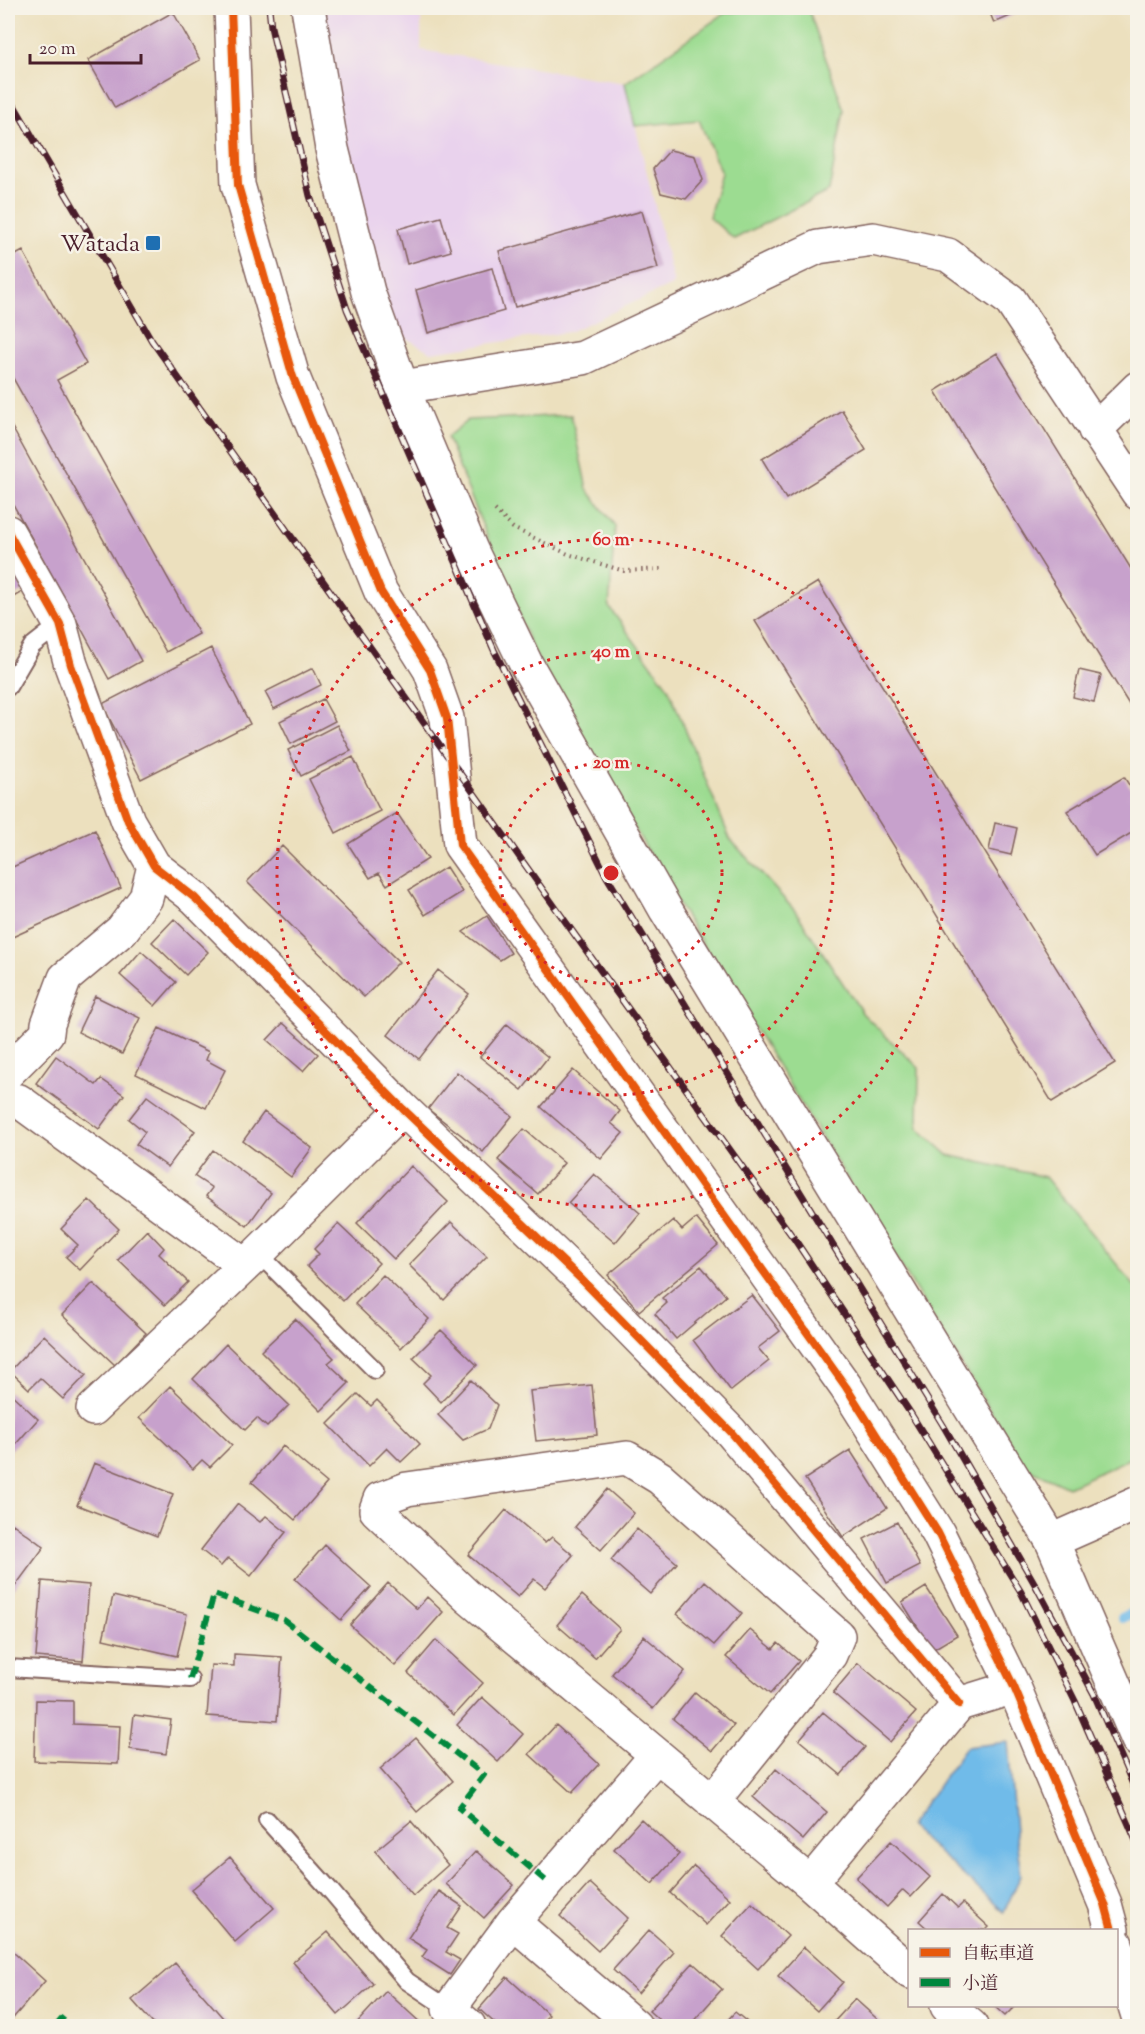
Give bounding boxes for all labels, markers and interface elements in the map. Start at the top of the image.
scale bar [30,27,141,65]
text: 20 m [39,37,76,63]
place label: Watada [60,228,140,262]
marker: Watada [144,234,162,252]
text: 60 m [592,528,630,554]
text: 40 m [591,640,630,666]
text: 20 m [593,751,629,777]
centre of rings [601,863,621,883]
legend [908,1929,1118,2007]
text: 自転車道 [962,1942,1034,1968]
text: 小道 [962,1972,998,1998]

